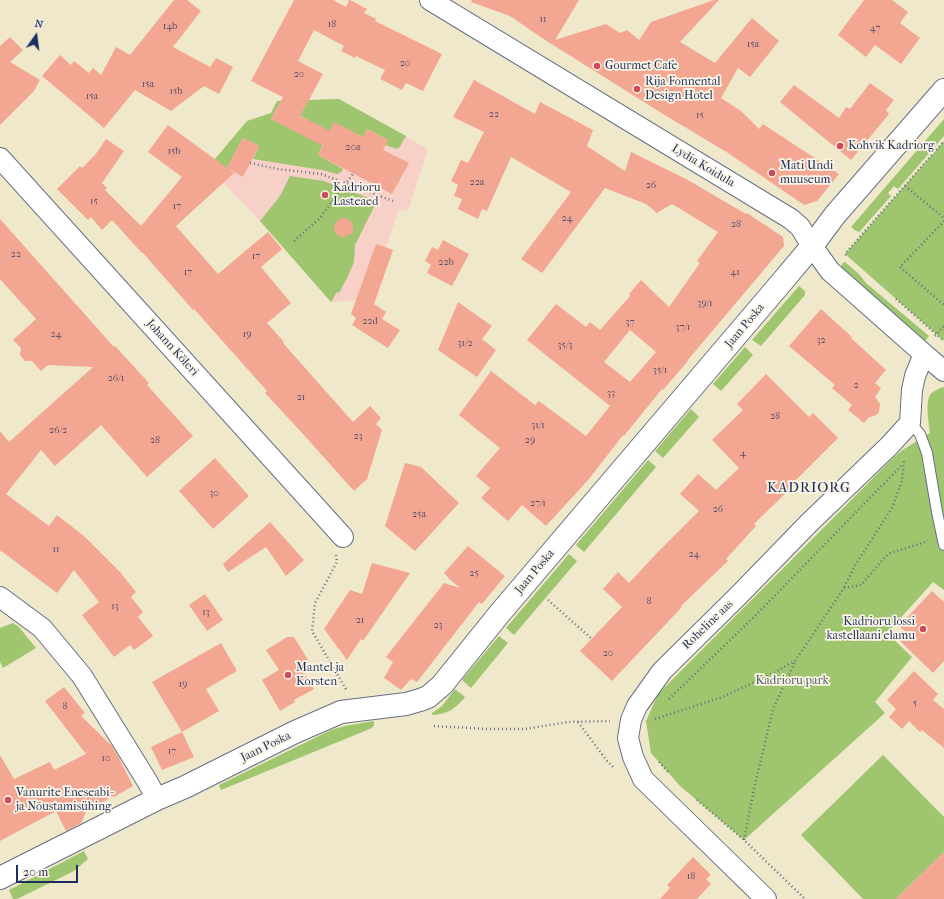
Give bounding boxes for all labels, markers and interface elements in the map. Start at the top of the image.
house number: 11 [539,14,547,26]
north arrow [16,16,56,56]
text: N [33,17,45,31]
house number: 18 [328,19,336,31]
house number: 14b [163,21,177,33]
house number: 47 [870,23,880,35]
house number: 15a [747,39,759,51]
house number: 20 [400,58,410,70]
place label: Gourmet Cafe [605,59,677,73]
marker: Gourmet Cafe [592,61,602,71]
house number: 20 [294,69,304,81]
place label: Rija Fonnental Design Hotel [645,75,721,103]
house number: 15a [142,79,154,91]
marker: Rija Fonnental Design Hotel [632,84,642,94]
house number: 15b [169,86,183,98]
house number: 15a [86,91,98,103]
house number: 22 [489,109,499,121]
house number: 15 [696,110,704,122]
place label: Kohvik Kadriorg [848,139,934,153]
street label: Lydia Koidula [669,141,737,191]
marker: Kohvik Kadriorg [835,141,845,151]
house number: 20a [345,142,361,154]
house number: 15b [167,146,181,158]
place label: Mati Undi muuseum [780,159,833,187]
marker: Mati Undi muuseum [767,168,777,178]
house number: 22a [470,177,484,189]
house number: 26 [646,180,656,192]
place label: Kadrioru Lasteaed [333,181,380,209]
marker: Kadrioru Lasteaed [320,190,330,200]
house number: 15 [90,196,98,208]
house number: 17 [173,201,181,213]
house number: 24 [561,213,573,225]
house number: 28 [731,219,741,231]
house number: 22 [11,249,21,261]
house number: 17 [252,251,260,263]
house number: 22b [438,257,454,269]
house number: 17 [184,267,192,279]
house number: 41 [730,267,740,279]
house number: 39/1 [697,298,713,310]
street label: Jaan Poska [722,301,768,351]
house number: 22d [362,316,378,328]
street label: Johann Köleri [143,317,201,379]
house number: 37 [626,317,634,329]
house number: 37/1 [676,322,690,334]
house number: 24 [50,329,62,341]
house number: 19 [243,329,251,341]
house number: 32 [816,335,826,347]
house number: 31/2 [457,338,473,350]
house number: 35/3 [558,340,572,352]
house number: 35/1 [653,365,667,377]
house number: 26/1 [108,373,124,385]
house number: 2 [853,380,859,392]
house number: 33 [607,388,615,400]
house number: 21 [297,392,305,404]
house number: 28 [770,411,780,423]
house number: 31/1 [531,420,545,432]
house number: 26/2 [49,425,67,437]
house number: 23 [353,431,363,443]
house number: 28 [150,435,160,447]
house number: 29 [525,435,535,447]
house number: 4 [740,448,746,460]
district label: KADRIORG [767,481,851,497]
house number: 30 [209,488,219,500]
house number: 27/1 [530,498,546,510]
house number: 26 [713,504,723,516]
house number: 25a [412,509,426,521]
house number: 11 [52,544,60,556]
street label: Jaan Poska [512,547,558,597]
house number: 24 [688,549,700,561]
house number: 25 [469,568,479,580]
house number: 8 [646,596,652,608]
street label: Roheline aas [680,597,736,653]
house number: 13 [111,601,119,613]
house number: 13 [202,607,210,619]
house number: 21 [356,615,364,627]
place label: Kadrioru lossi kastellaani elamu [826,615,915,643]
house number: 23 [433,620,443,632]
marker: Kadrioru lossi kastellaani elamu [918,624,928,634]
house number: 20 [603,648,613,660]
place label: Mantel ja Korsten [296,661,344,689]
marker: Mantel ja Korsten [283,670,293,680]
park label: Kadrioru park [755,674,829,688]
house number: 19 [179,679,187,691]
house number: 5 [913,698,917,710]
house number: 8 [62,701,68,713]
street label: Jaan Poska [239,729,293,765]
house number: 17 [168,746,176,758]
house number: 10 [101,753,111,765]
place label: Vanurite Eneseabi- ja Nõustamisühing [16,786,113,814]
marker: Vanurite Eneseabi- ja Nõustamisühing [3,795,13,805]
scale bar [18,857,80,883]
text: 20 m [23,865,48,879]
house number: 18 [687,871,695,883]

